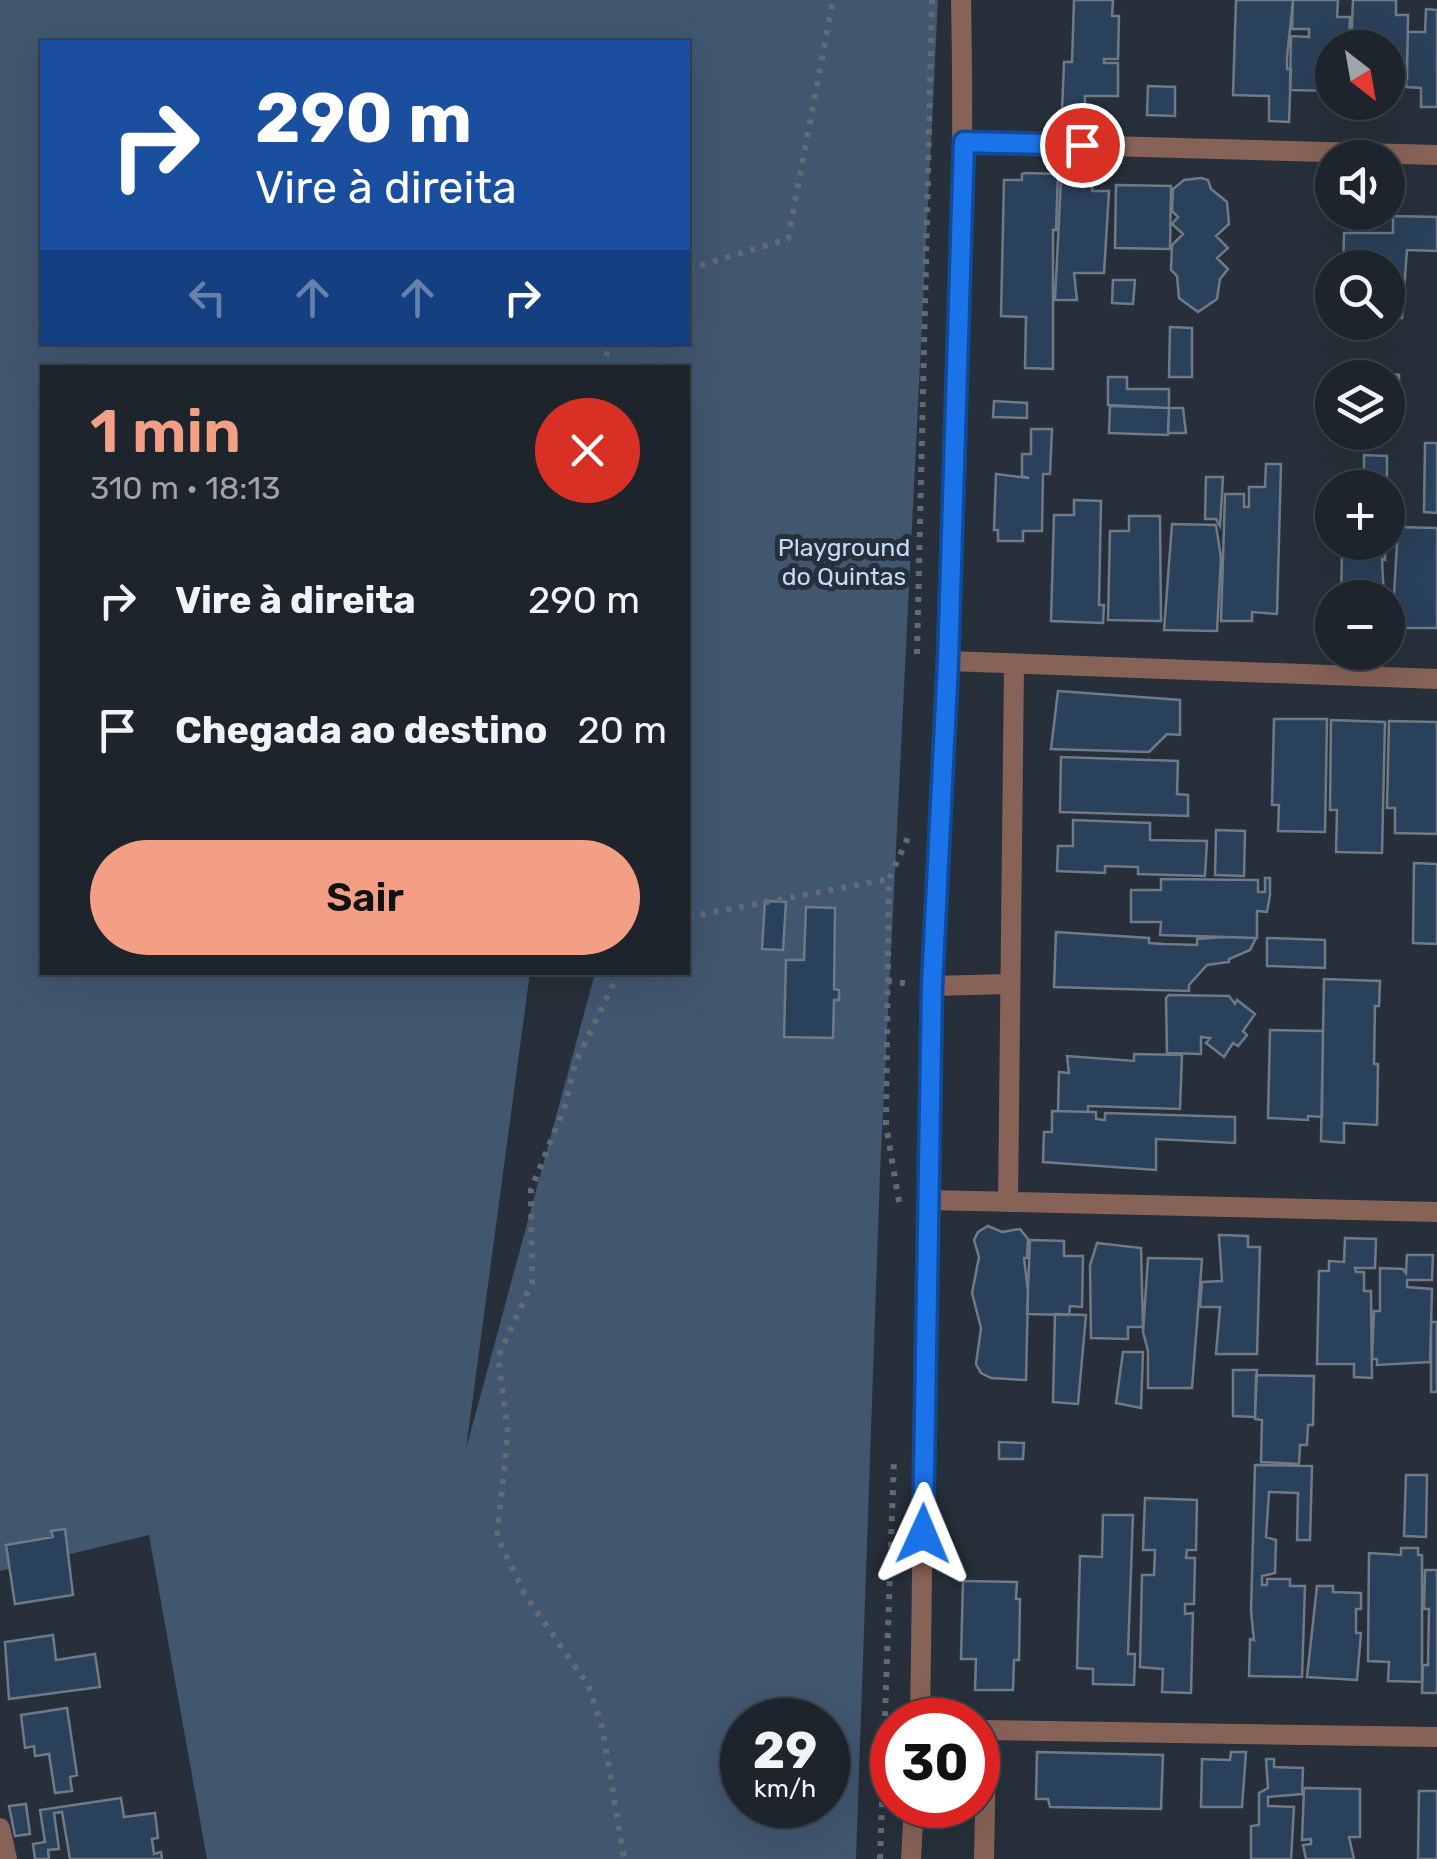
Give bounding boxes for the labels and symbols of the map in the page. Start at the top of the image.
north arrow [1315,30,1405,120]
pin [1040,103,1125,188]
park label: Playground do Quintas [778,533,910,591]
position arrow [871,1482,975,1586]
speed limit sign: 30 [870,1698,1000,1828]

